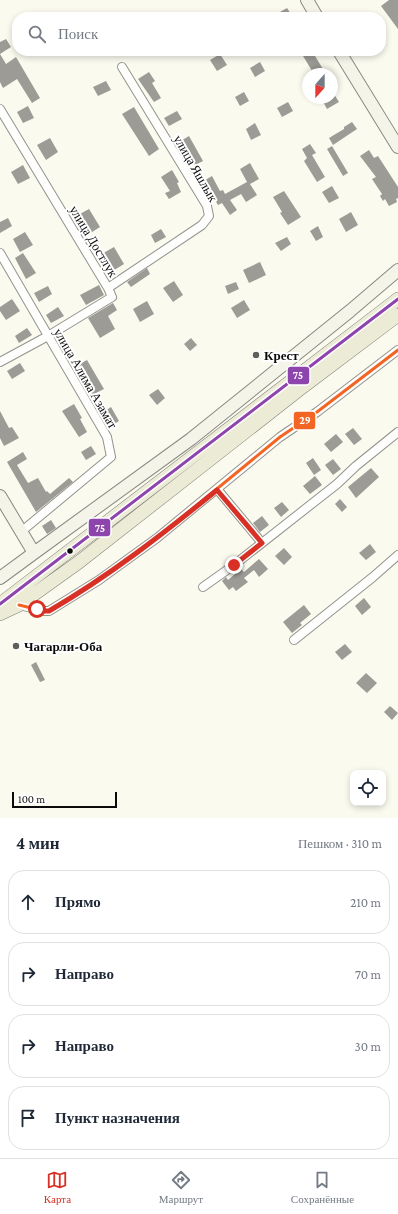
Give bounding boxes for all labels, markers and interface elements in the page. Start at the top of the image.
search box [12,12,386,56]
icon: search [26,23,48,45]
text: Поиск [58,26,98,42]
north arrow [302,68,338,104]
street label: улица Яшлык [170,132,221,205]
street label: улица Достлук [66,203,121,280]
street label: улица Алима Азамат [51,325,121,431]
place label: Крест [264,348,299,363]
marker: Крест [251,350,261,360]
line badge: 75 [287,366,310,385]
text: 75 [293,369,303,381]
line badge: 29 [293,411,316,430]
text: 29 [299,414,311,426]
line badge: 75 [88,518,111,537]
text: 75 [95,522,105,534]
unlabelled marker [65,546,75,556]
route end [225,556,243,574]
route start [28,600,46,618]
place label: Чагарли-Оба [24,639,103,654]
marker: Чагарли-Оба [11,641,21,651]
map controls [350,770,386,806]
button: locate [350,770,386,806]
scale bar [12,790,117,809]
text: 100 m [18,793,45,805]
text: 4 мин [16,834,60,853]
text: Пешком · 310 m [298,836,382,851]
icon: ahead [17,891,39,913]
text: Прямо [55,894,101,910]
text: 210 m [350,895,381,910]
icon: right [17,963,39,985]
text: Направо [55,966,114,982]
text: 70 m [355,967,381,982]
icon: right [17,1035,39,1057]
text: Направо [55,1038,114,1054]
text: 30 m [355,1039,381,1054]
icon: arrive [17,1107,39,1129]
text: Пункт назначения [55,1110,180,1126]
tab: Карта [44,1169,71,1205]
tab: Маршрут [159,1169,203,1205]
tab: Сохранённые [291,1169,354,1205]

